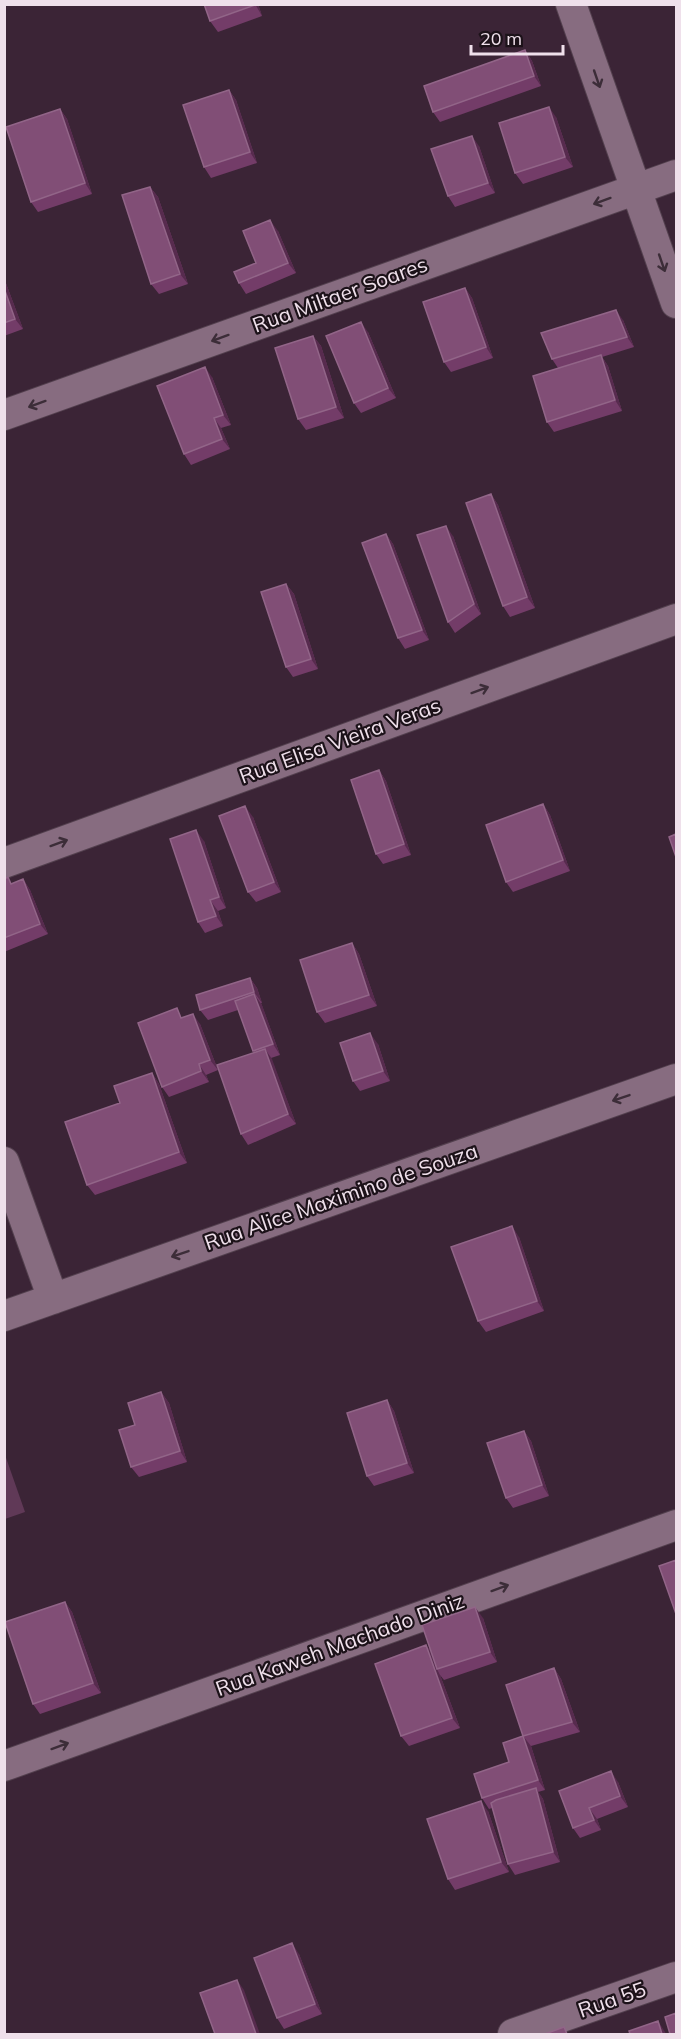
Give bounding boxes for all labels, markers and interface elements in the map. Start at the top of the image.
scale bar [471,18,562,56]
text: 20 m [480,27,522,50]
one-way arrow [593,70,604,88]
one-way arrow [593,197,611,208]
street label: Rua Miltaer Soares [249,250,431,338]
one-way arrow [658,253,669,272]
one-way arrow [211,333,230,344]
one-way arrow [28,399,47,410]
one-way arrow [470,684,489,695]
street label: Rua Elisa Vieira Veras [235,691,444,789]
one-way arrow [50,837,68,848]
one-way arrow [612,1094,631,1105]
street label: Rua Alice Maximino de Souza [201,1137,481,1255]
one-way arrow [171,1250,190,1261]
one-way arrow [490,1582,509,1593]
street label: Rua Kaweh Machado Diniz [212,1587,468,1701]
one-way arrow [50,1740,68,1751]
street label: Rua 55 [574,1975,649,2023]

